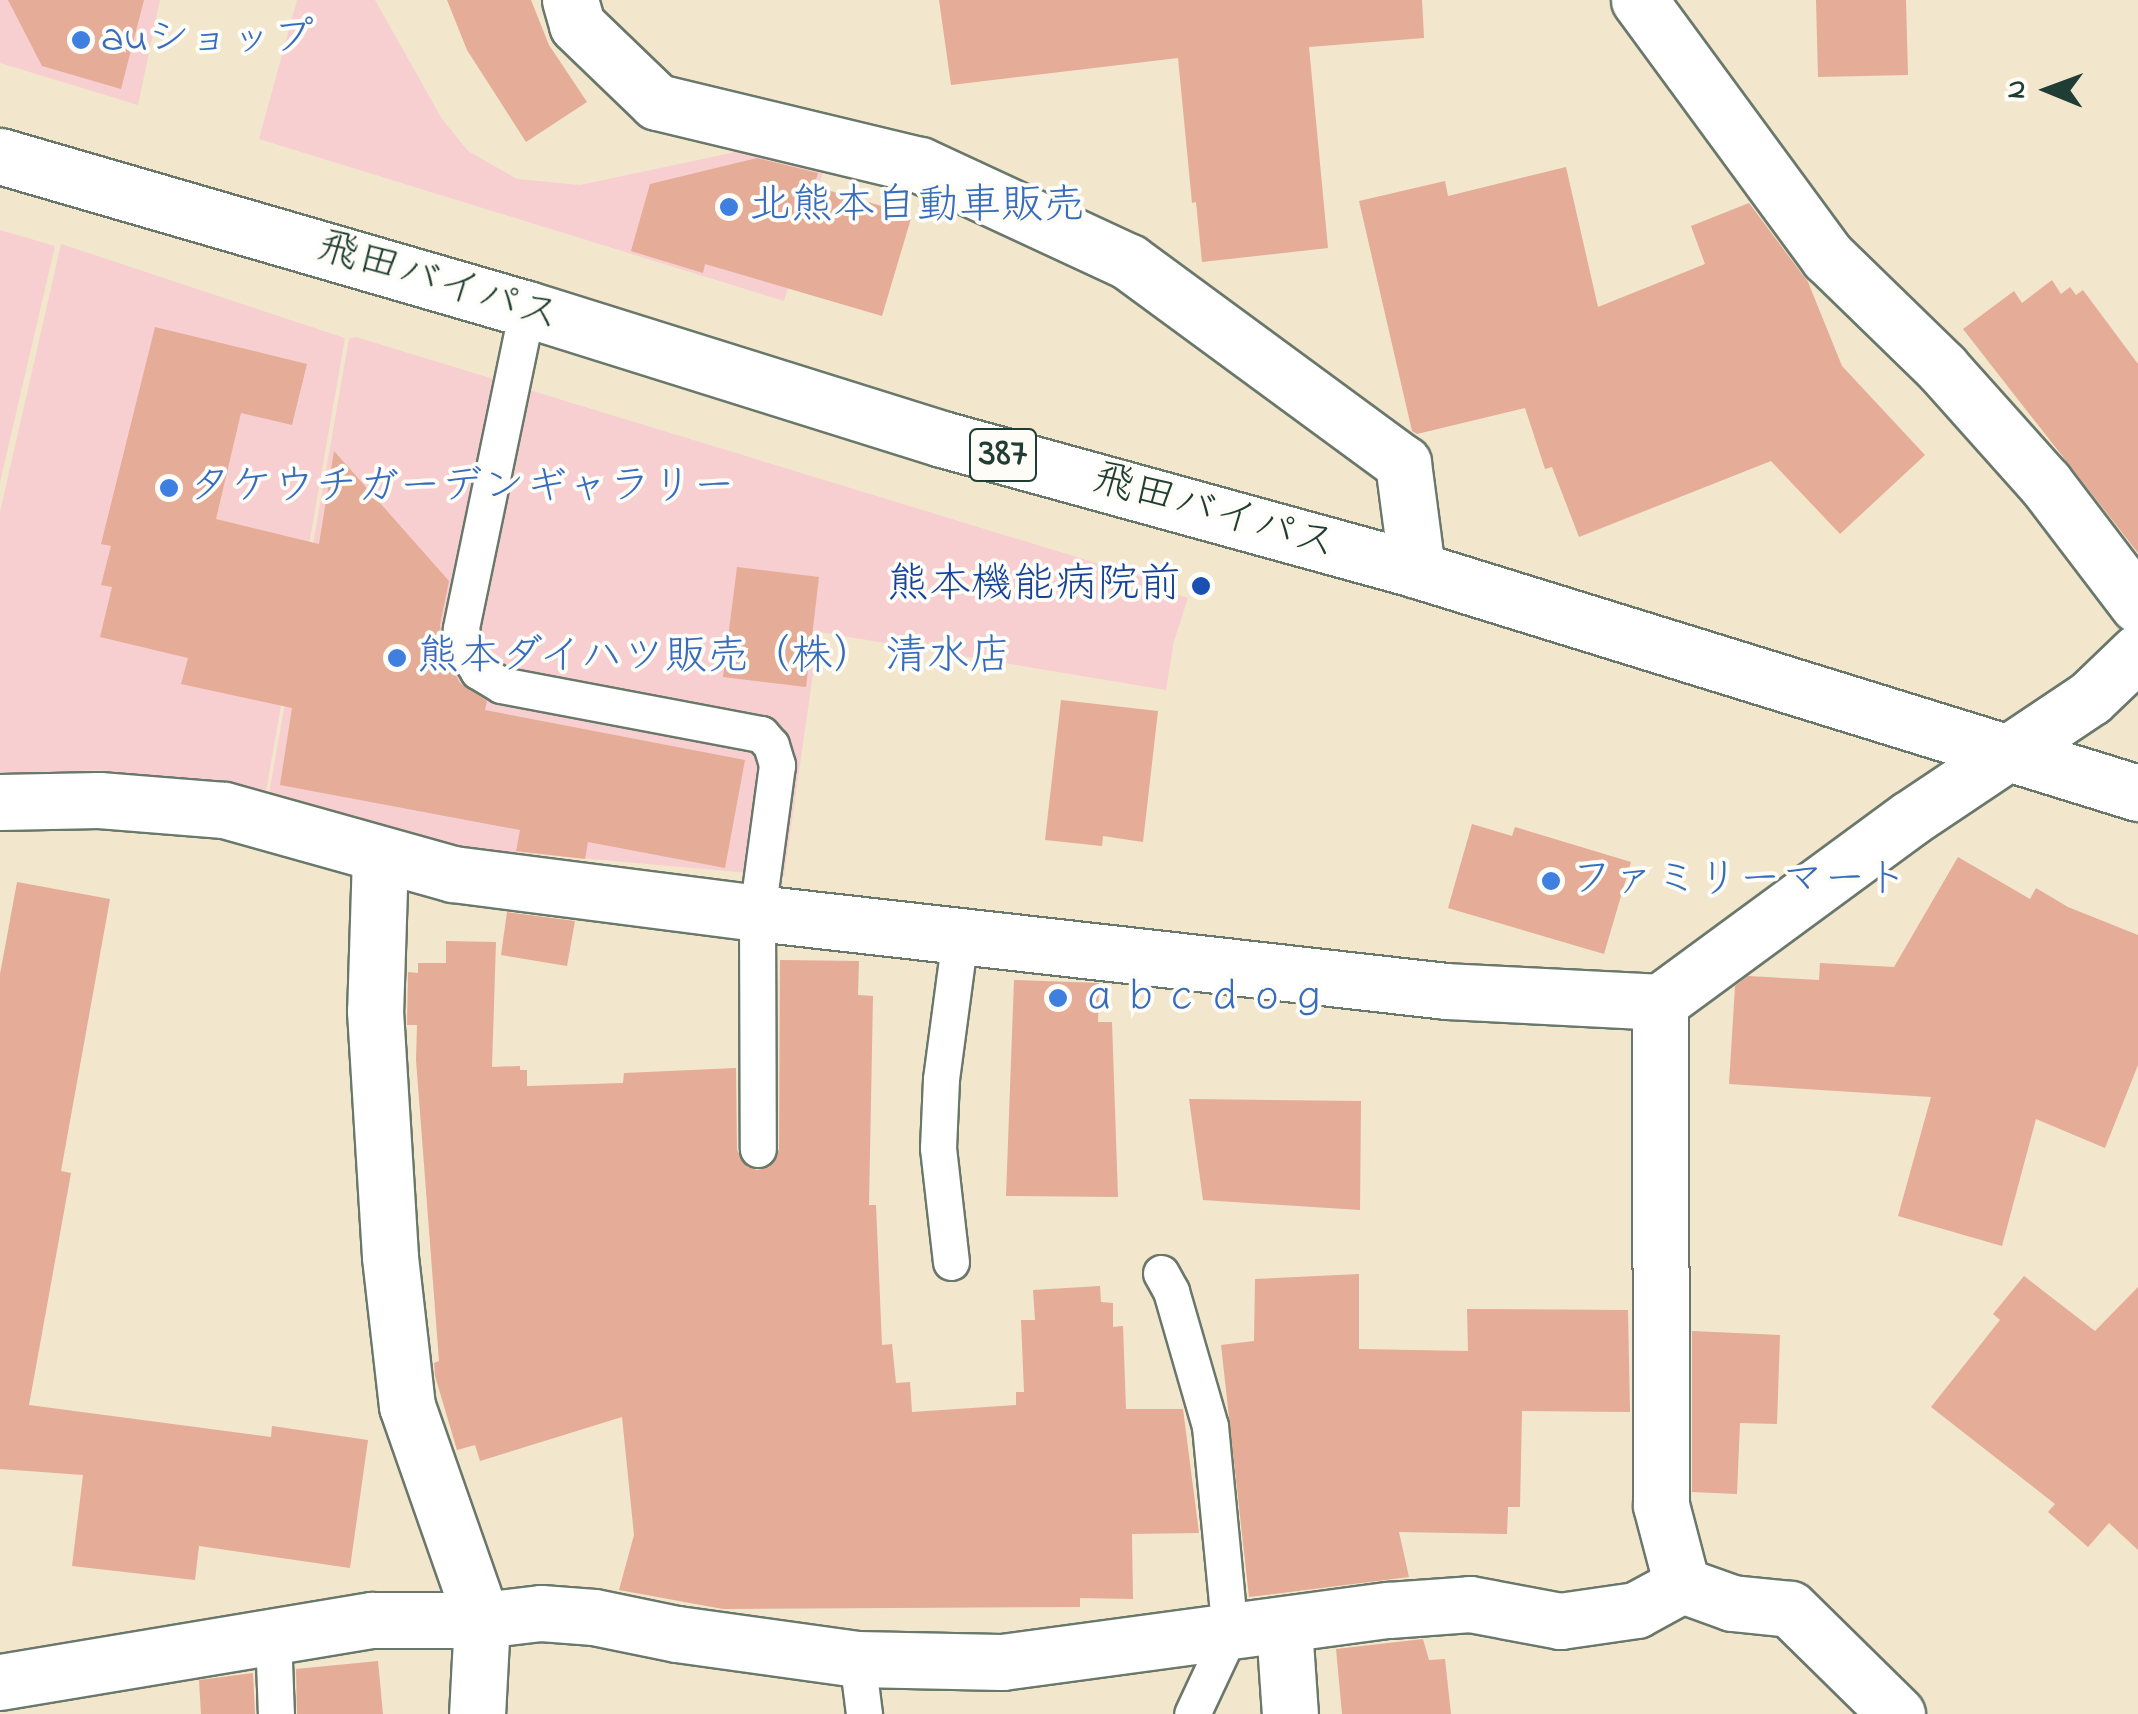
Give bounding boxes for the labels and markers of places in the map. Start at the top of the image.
place label: auショップ [101,15,316,65]
marker: auショップ [70,29,92,51]
place label: 北熊本自動車販売 [749,182,1085,232]
marker: 北熊本自動車販売 [718,196,740,218]
place label: タケウチガーデンギャラリー [189,463,735,513]
marker: タケウチガーデンギャラリー [158,477,180,499]
place label: 熊本機能病院前 [887,561,1181,611]
marker: 熊本機能病院前 [1190,575,1212,597]
place label: 熊本ダイハツ販売（株） 清水店 [417,633,1015,683]
marker: 熊本ダイハツ販売（株） 清水店 [386,647,408,669]
place label: ファミリーマート [1571,856,1907,906]
marker: ファミリーマート [1540,870,1562,892]
place label: ａｂｃｄｏｇ [1078,973,1330,1023]
marker: ａｂｃｄｏｇ [1047,987,1069,1009]

